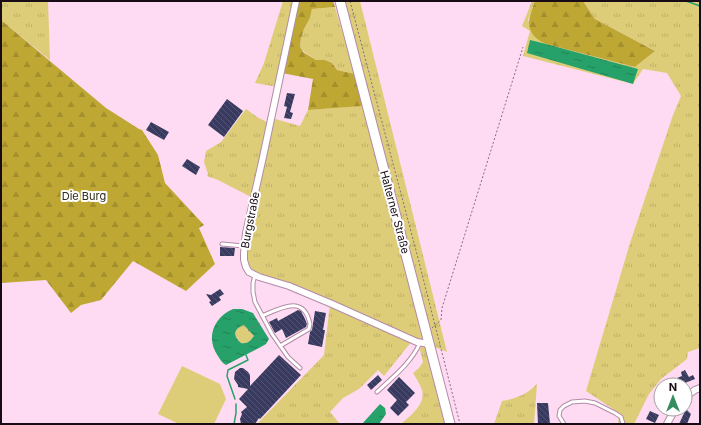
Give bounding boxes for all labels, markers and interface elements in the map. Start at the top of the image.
street label: Halterner Straße [377,169,413,255]
park label: Die Burg [62,189,106,203]
street label: Burgstraße [238,191,262,249]
north arrow [653,377,693,417]
text: N [669,380,677,394]

